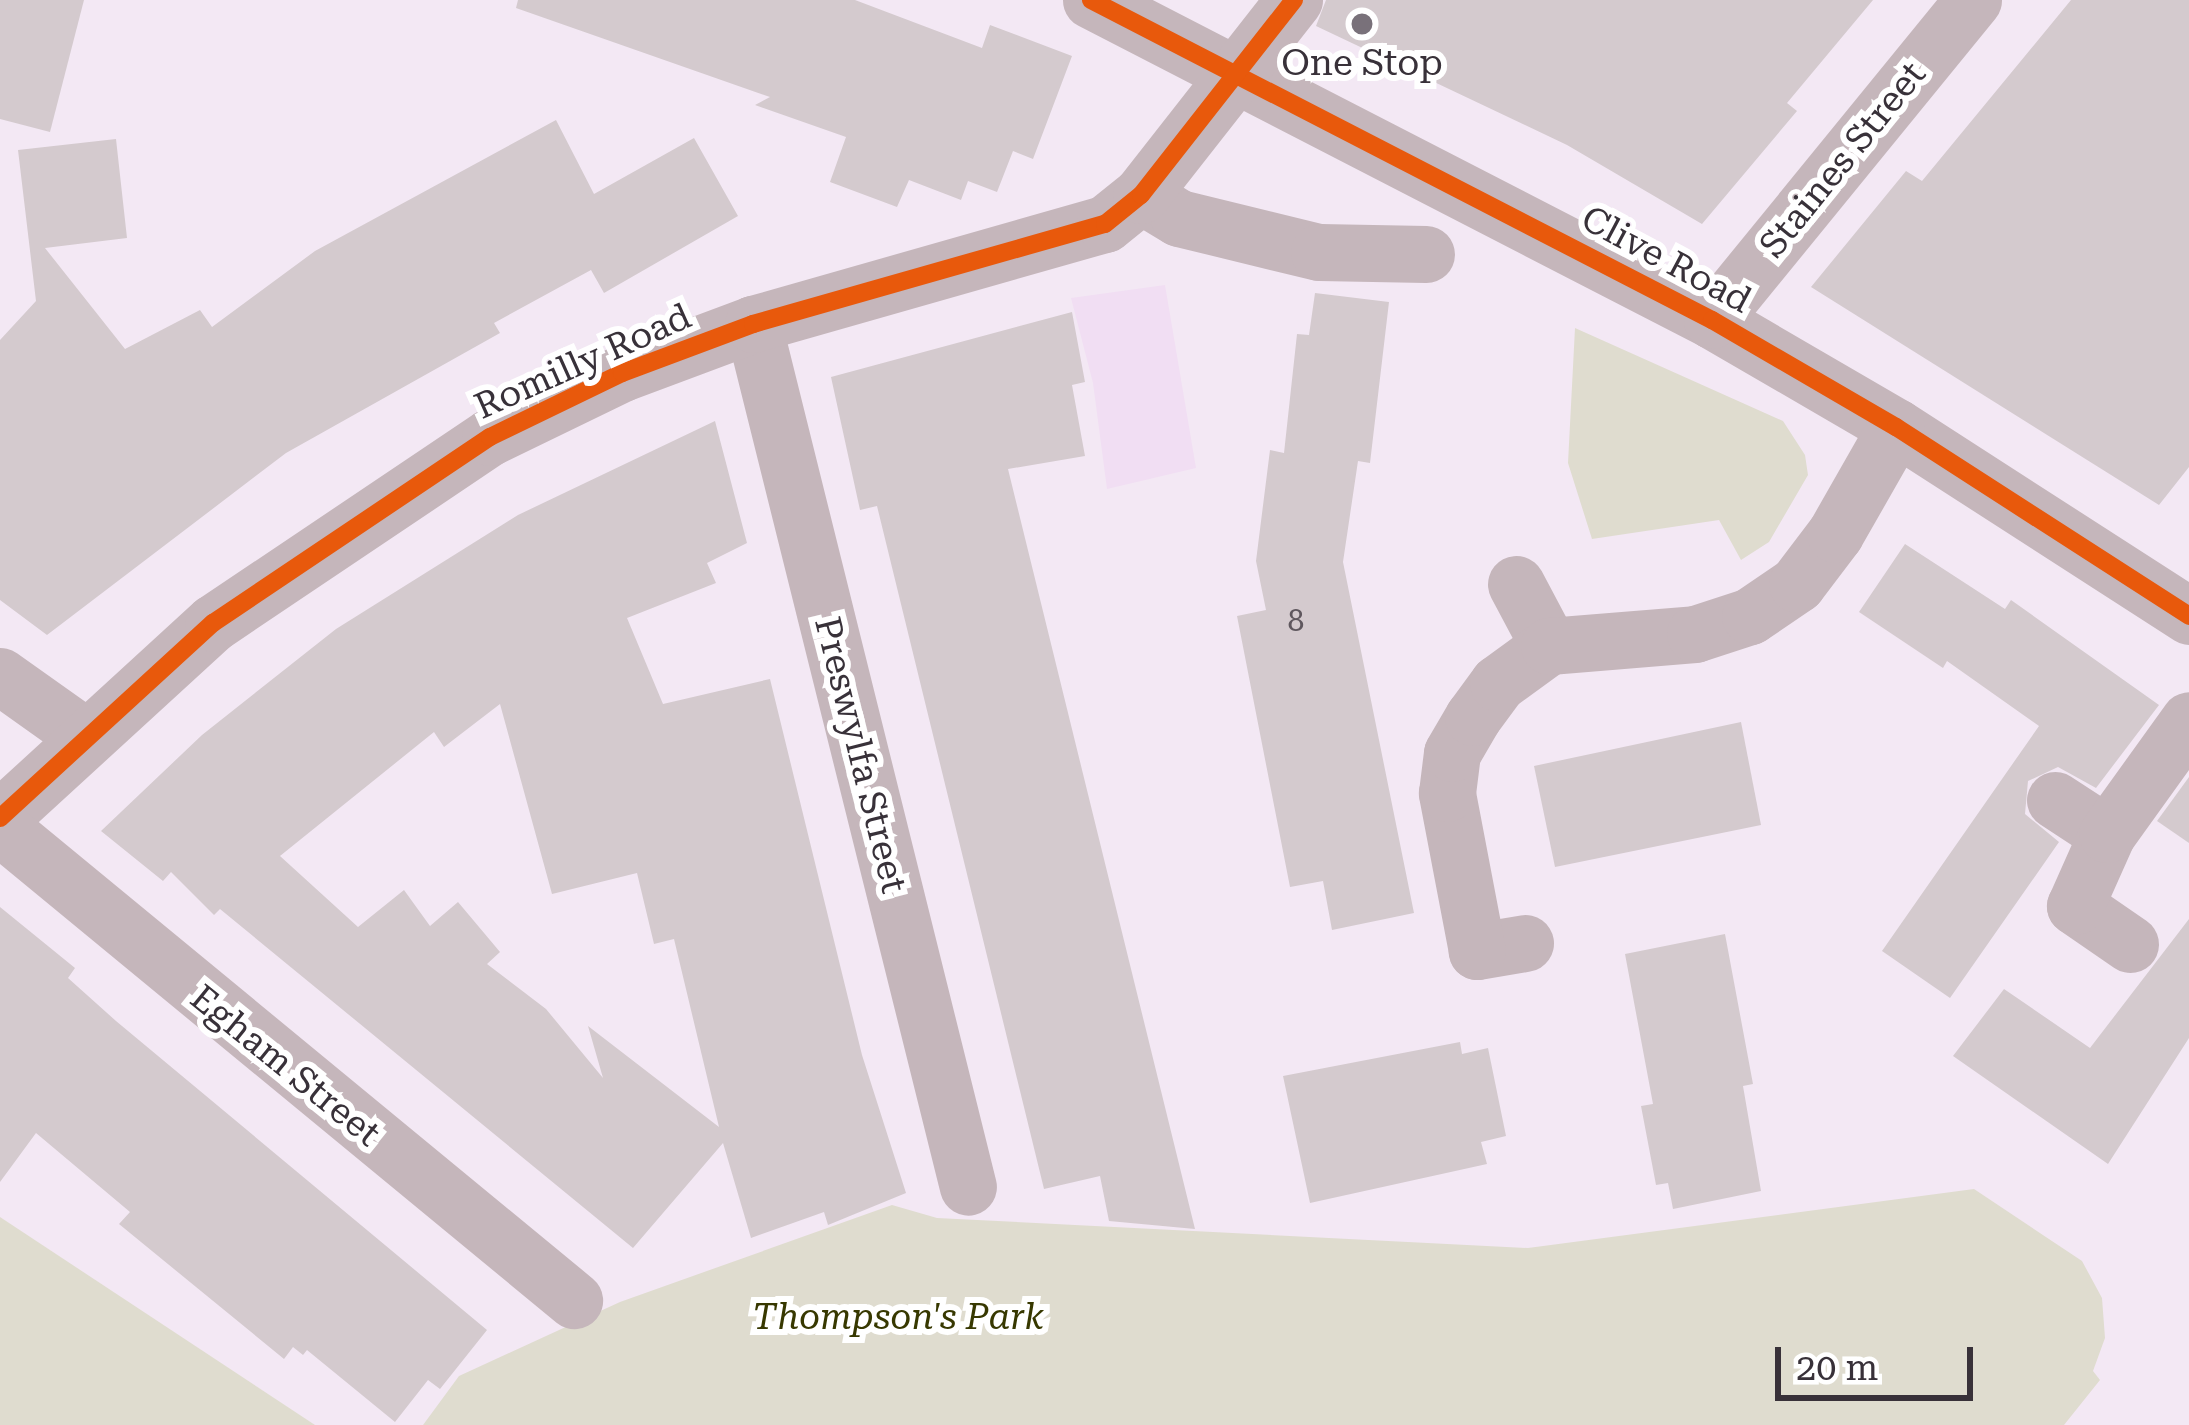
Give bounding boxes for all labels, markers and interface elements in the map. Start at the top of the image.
marker: One Stop [1349,11,1375,37]
place label: One Stop [1281,42,1443,86]
street label: Staines Street [1751,54,1935,266]
street label: Clive Road [1574,197,1758,323]
street label: Romilly Road [468,295,698,429]
house number: 8 [1288,603,1304,639]
street label: Preswylfa Street [805,613,915,897]
street label: Egham Street [181,976,389,1156]
park label: Thompson's Park [752,1296,1044,1340]
scale bar [1781,1323,1979,1397]
text: 20 m [1796,1347,1878,1389]

